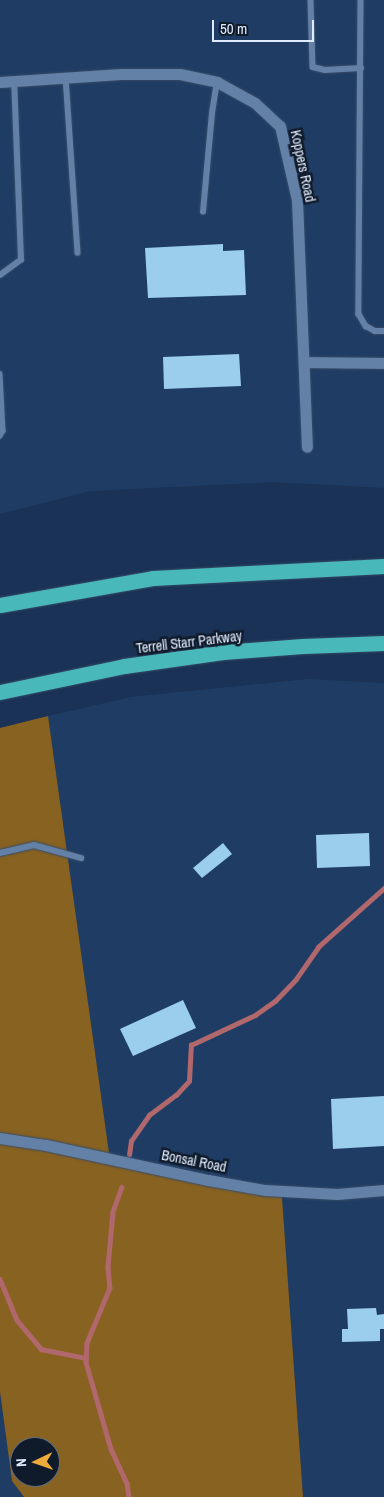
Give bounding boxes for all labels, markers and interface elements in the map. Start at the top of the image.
scale bar [214,10,316,42]
text: 50 m [220,18,247,39]
street label: Koppers Road [287,128,319,204]
street label: Terrell Starr Parkway [135,627,243,657]
street label: Bonsal Road [160,1146,228,1176]
north arrow [10,1437,60,1487]
text: N [12,1458,30,1467]

